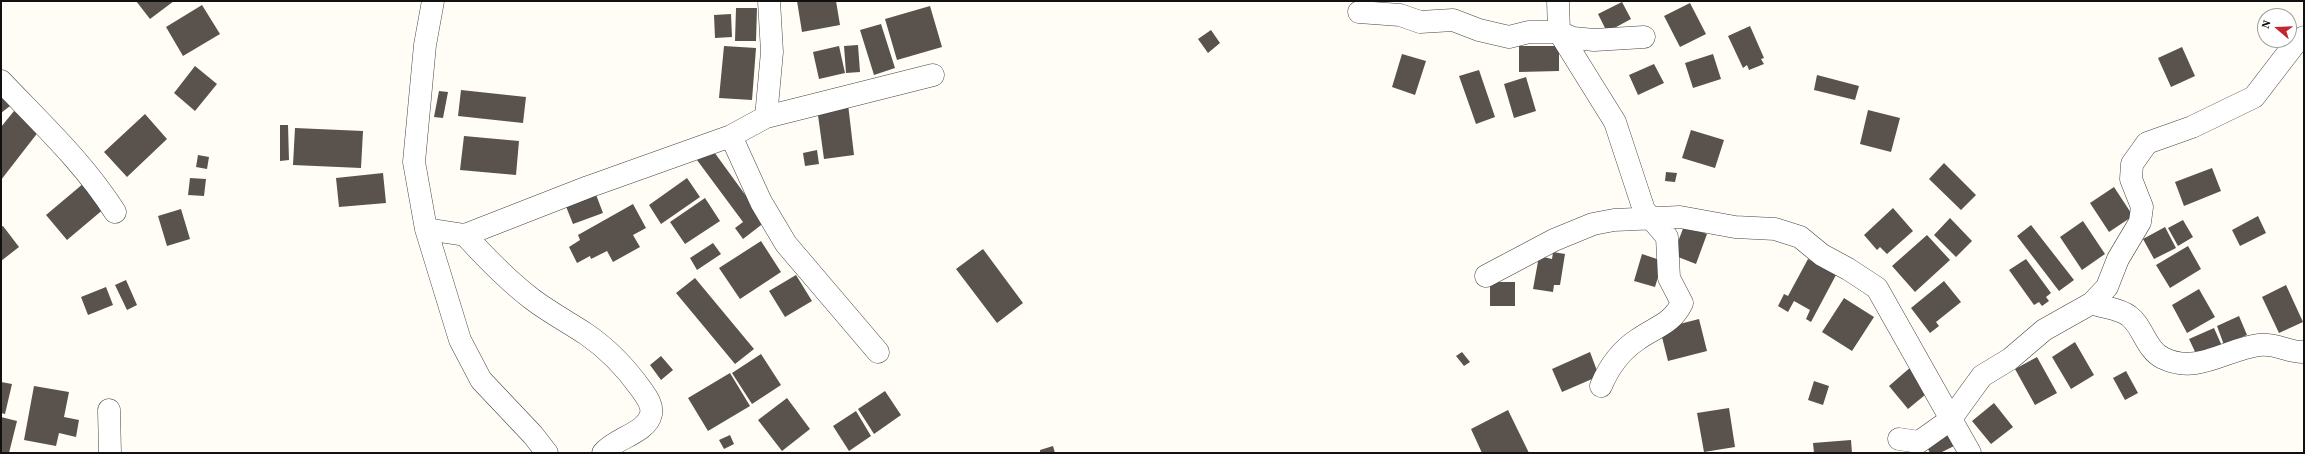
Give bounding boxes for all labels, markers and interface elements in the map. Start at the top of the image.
north arrow [2257,8,2297,48]
text: N [2258,18,2275,30]

